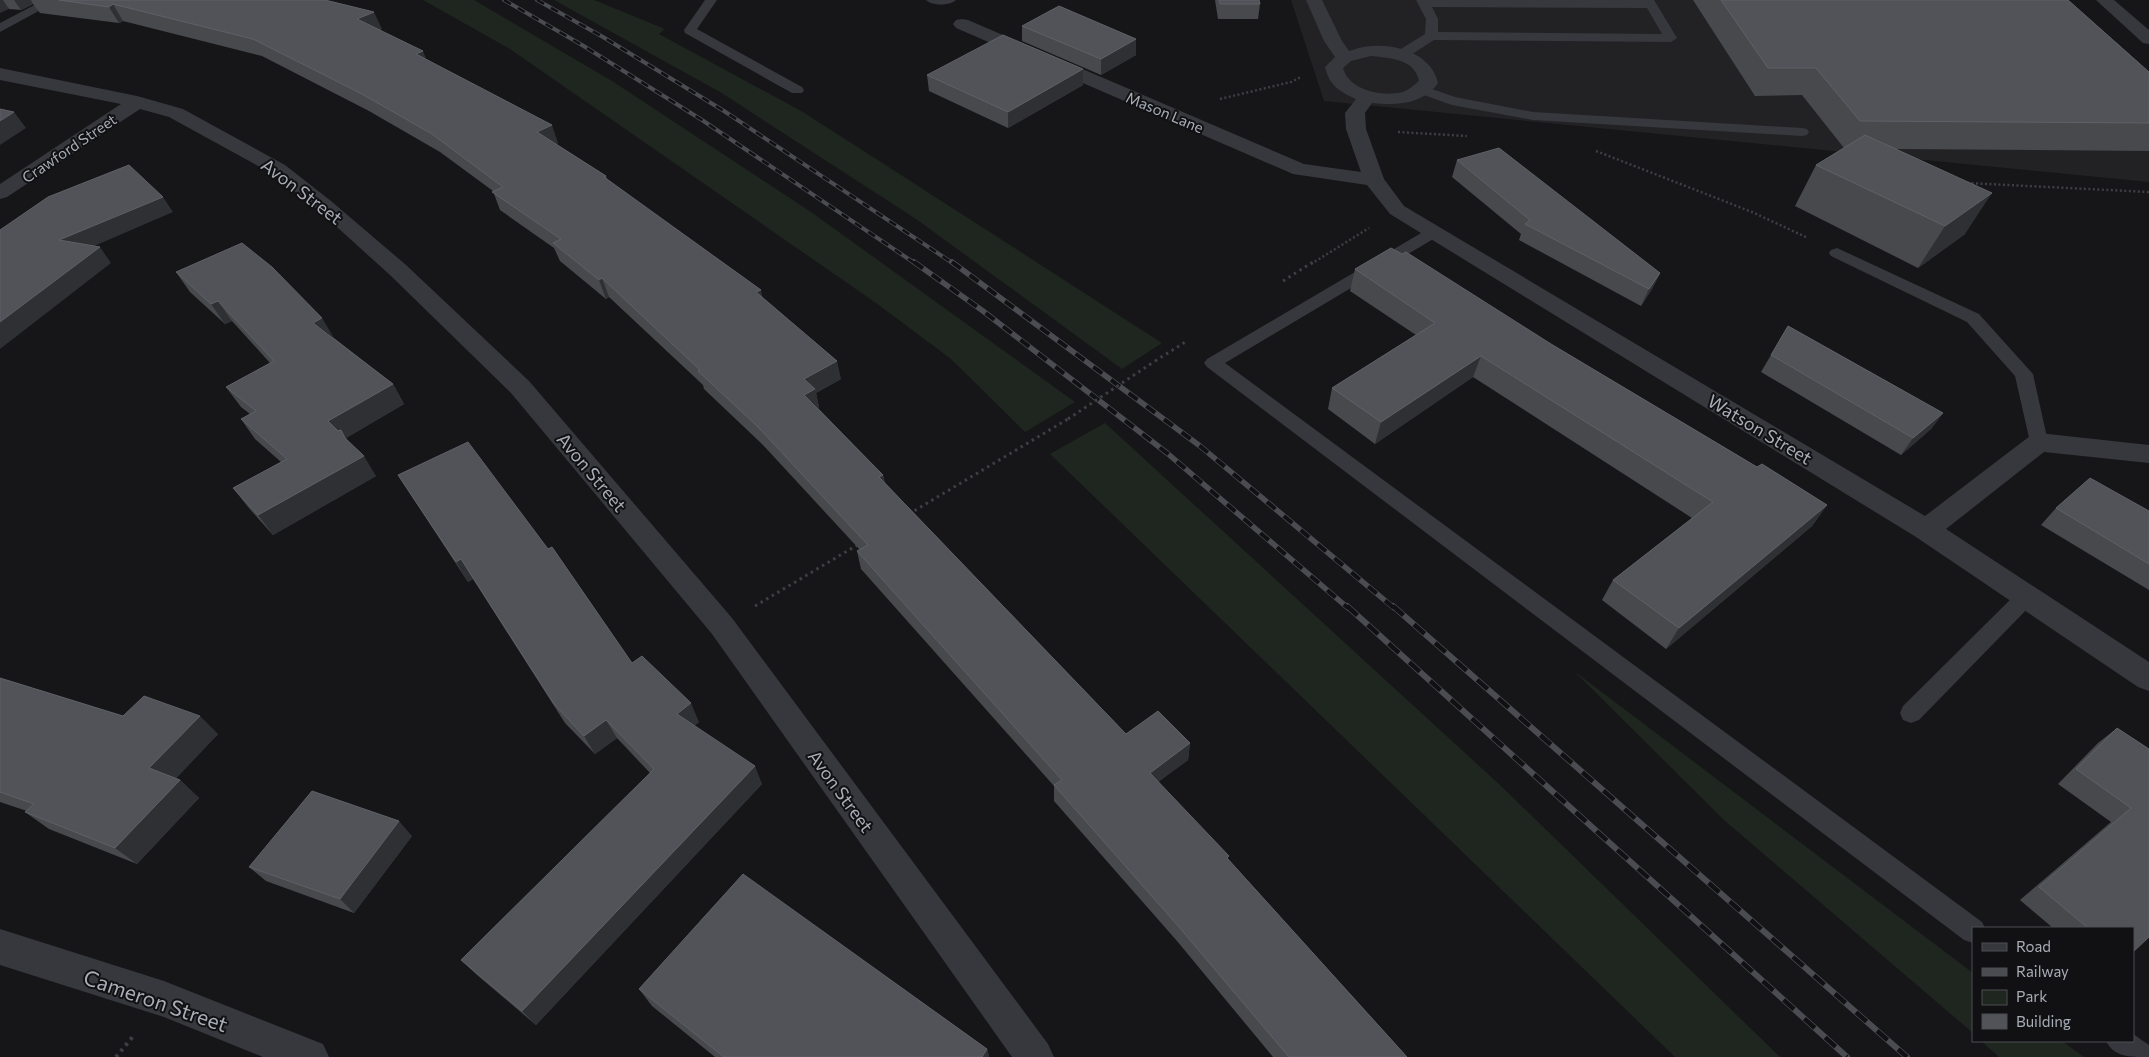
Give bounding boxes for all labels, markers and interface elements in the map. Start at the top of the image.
street label: Mason Lane [1124,88,1206,136]
street label: Crawford Street [18,110,120,186]
street label: Avon Street [257,153,347,229]
street label: Watson Street [1704,389,1816,469]
street label: Avon Street [553,428,631,516]
street label: Avon Street [804,746,878,836]
legend [1972,927,2134,1042]
text: Road [2016,937,2051,955]
text: Railway [2016,962,2069,980]
street label: Cameron Street [81,964,231,1036]
text: Park [2016,987,2047,1005]
text: Building [2016,1012,2071,1030]

